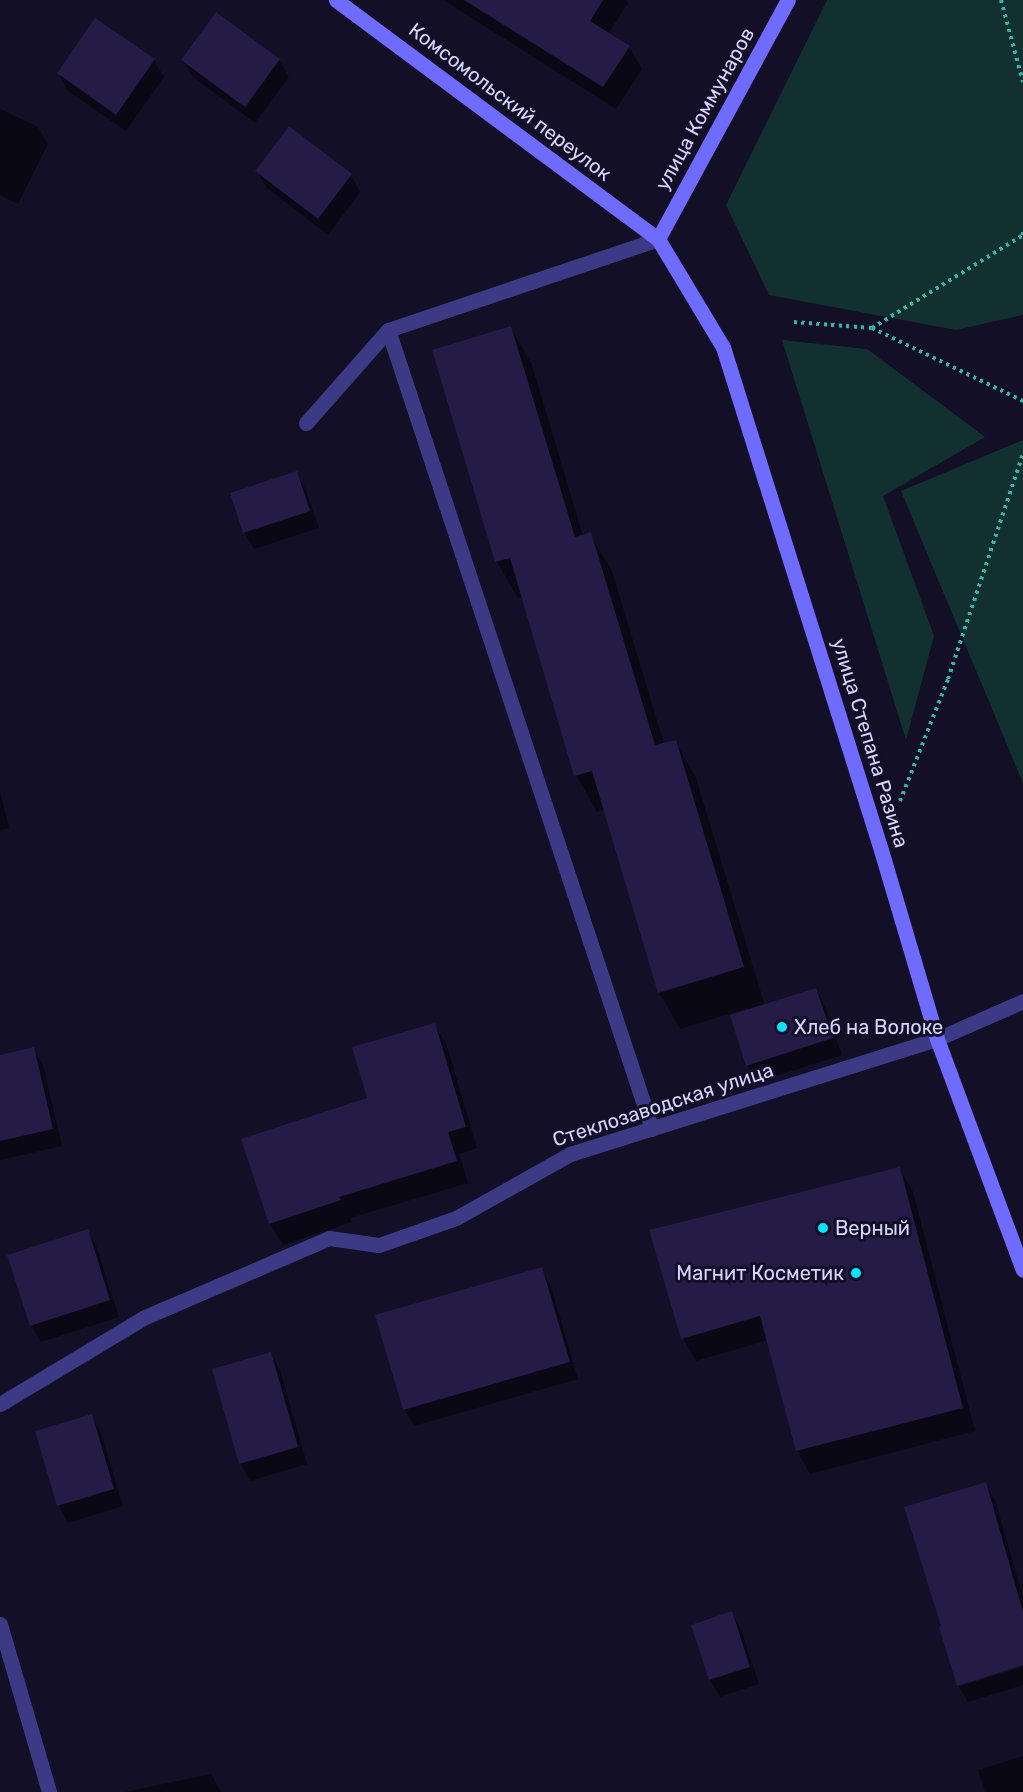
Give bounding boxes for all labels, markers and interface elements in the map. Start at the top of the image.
street label: Комсомольский переулок [404,18,616,186]
street label: улица Коммунаров [650,24,760,194]
street label: улица Степана Разина [827,635,913,851]
place label: Хлеб на Волоке [794,1015,943,1039]
marker: Хлеб на Волоке [775,1020,789,1034]
street label: Стеклозаводская улица [550,1058,776,1152]
place label: Верный [835,1216,910,1240]
marker: Верный [816,1221,830,1235]
place label: Магнит Косметик [676,1261,844,1285]
marker: Магнит Косметик [849,1266,863,1280]

